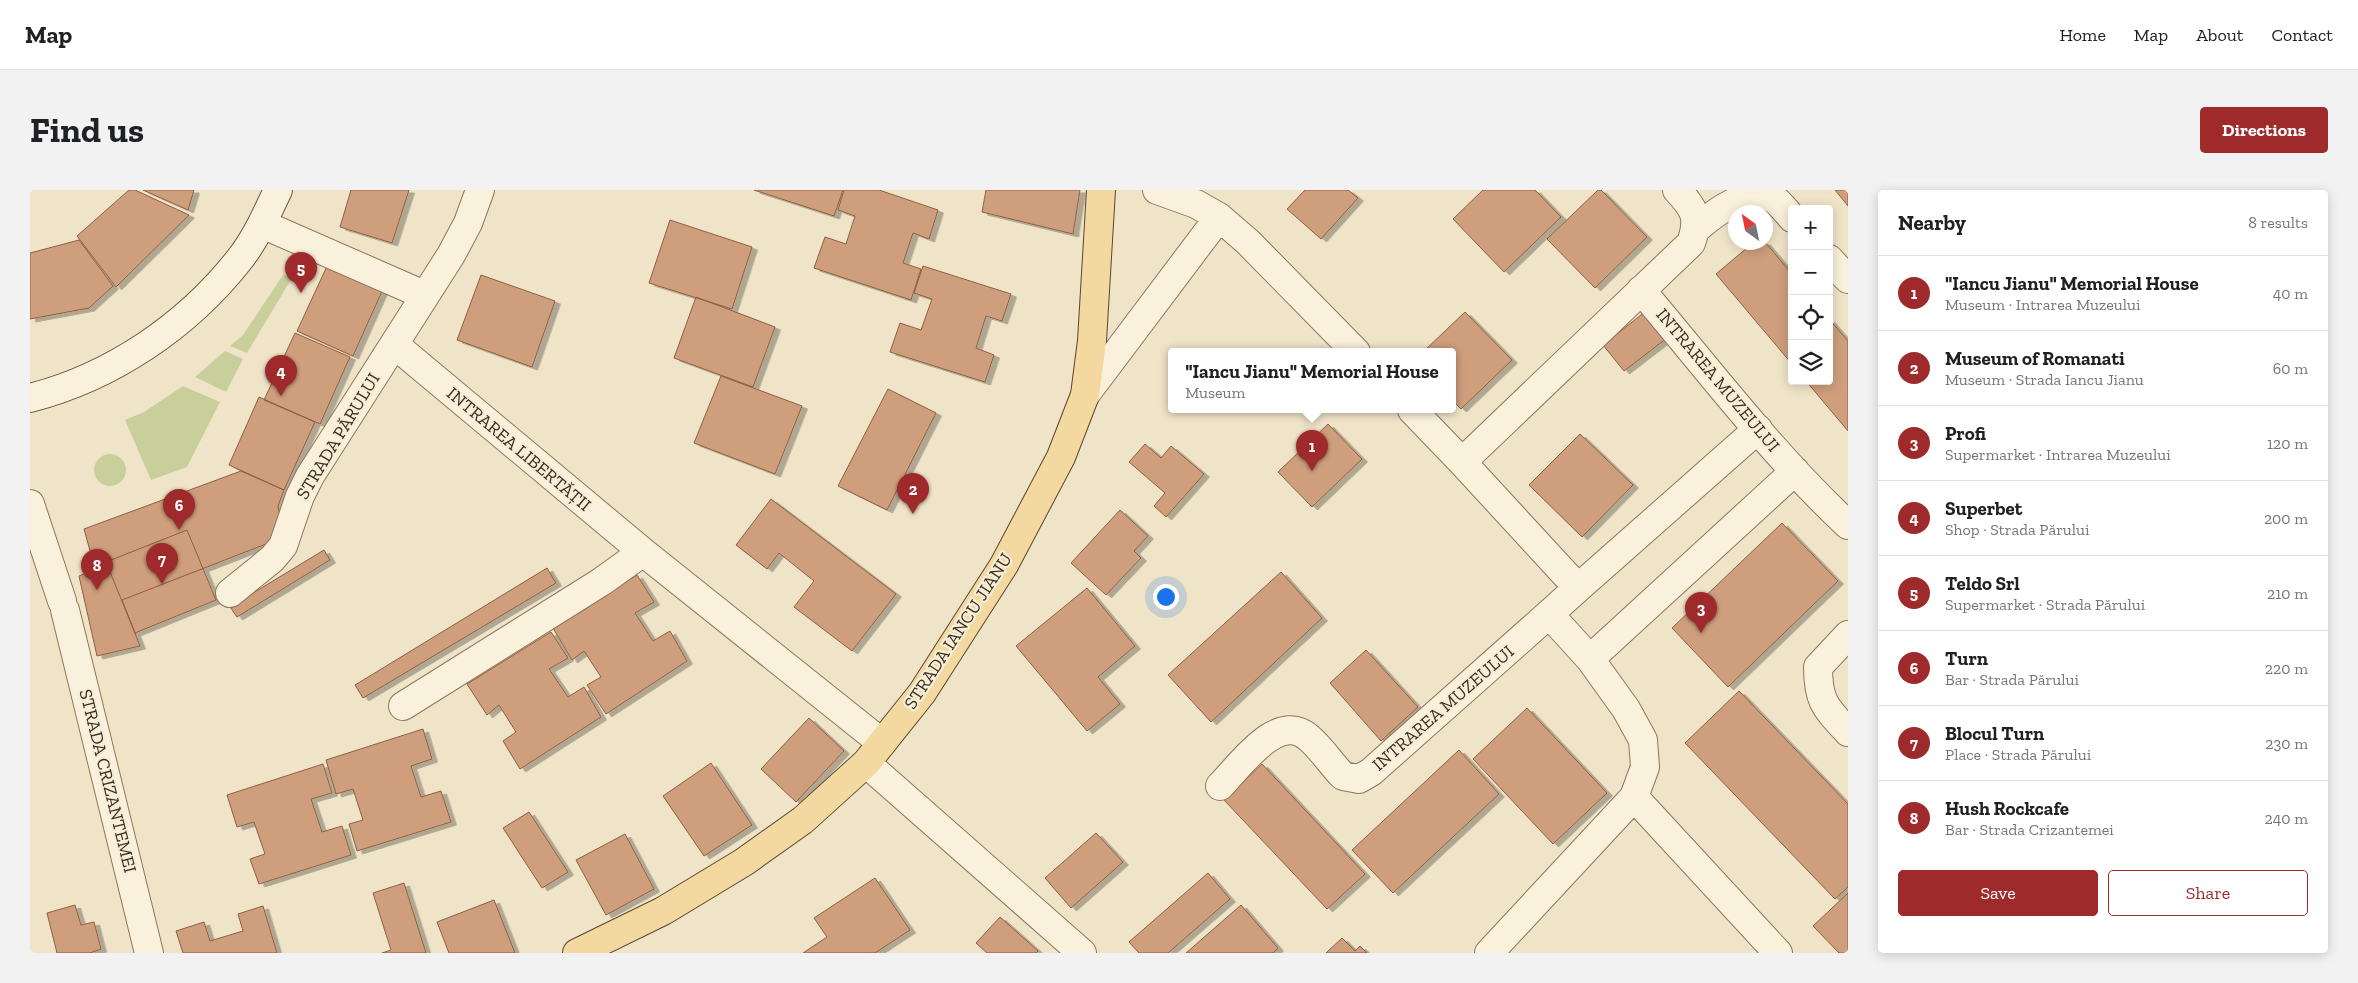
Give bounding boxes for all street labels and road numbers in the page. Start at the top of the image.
street label: INTRAREA MUZEULUI [1651,304,1785,456]
street label: STRADA PĂRULUI [292,368,385,503]
street label: INTRAREA LIBERTĂȚII [442,382,596,516]
street label: STRADA IANCU JIANU [899,549,1017,713]
street label: INTRAREA MUZEULUI [1368,640,1519,776]
street label: STRADA CRIZANTEMEI [75,687,142,875]

